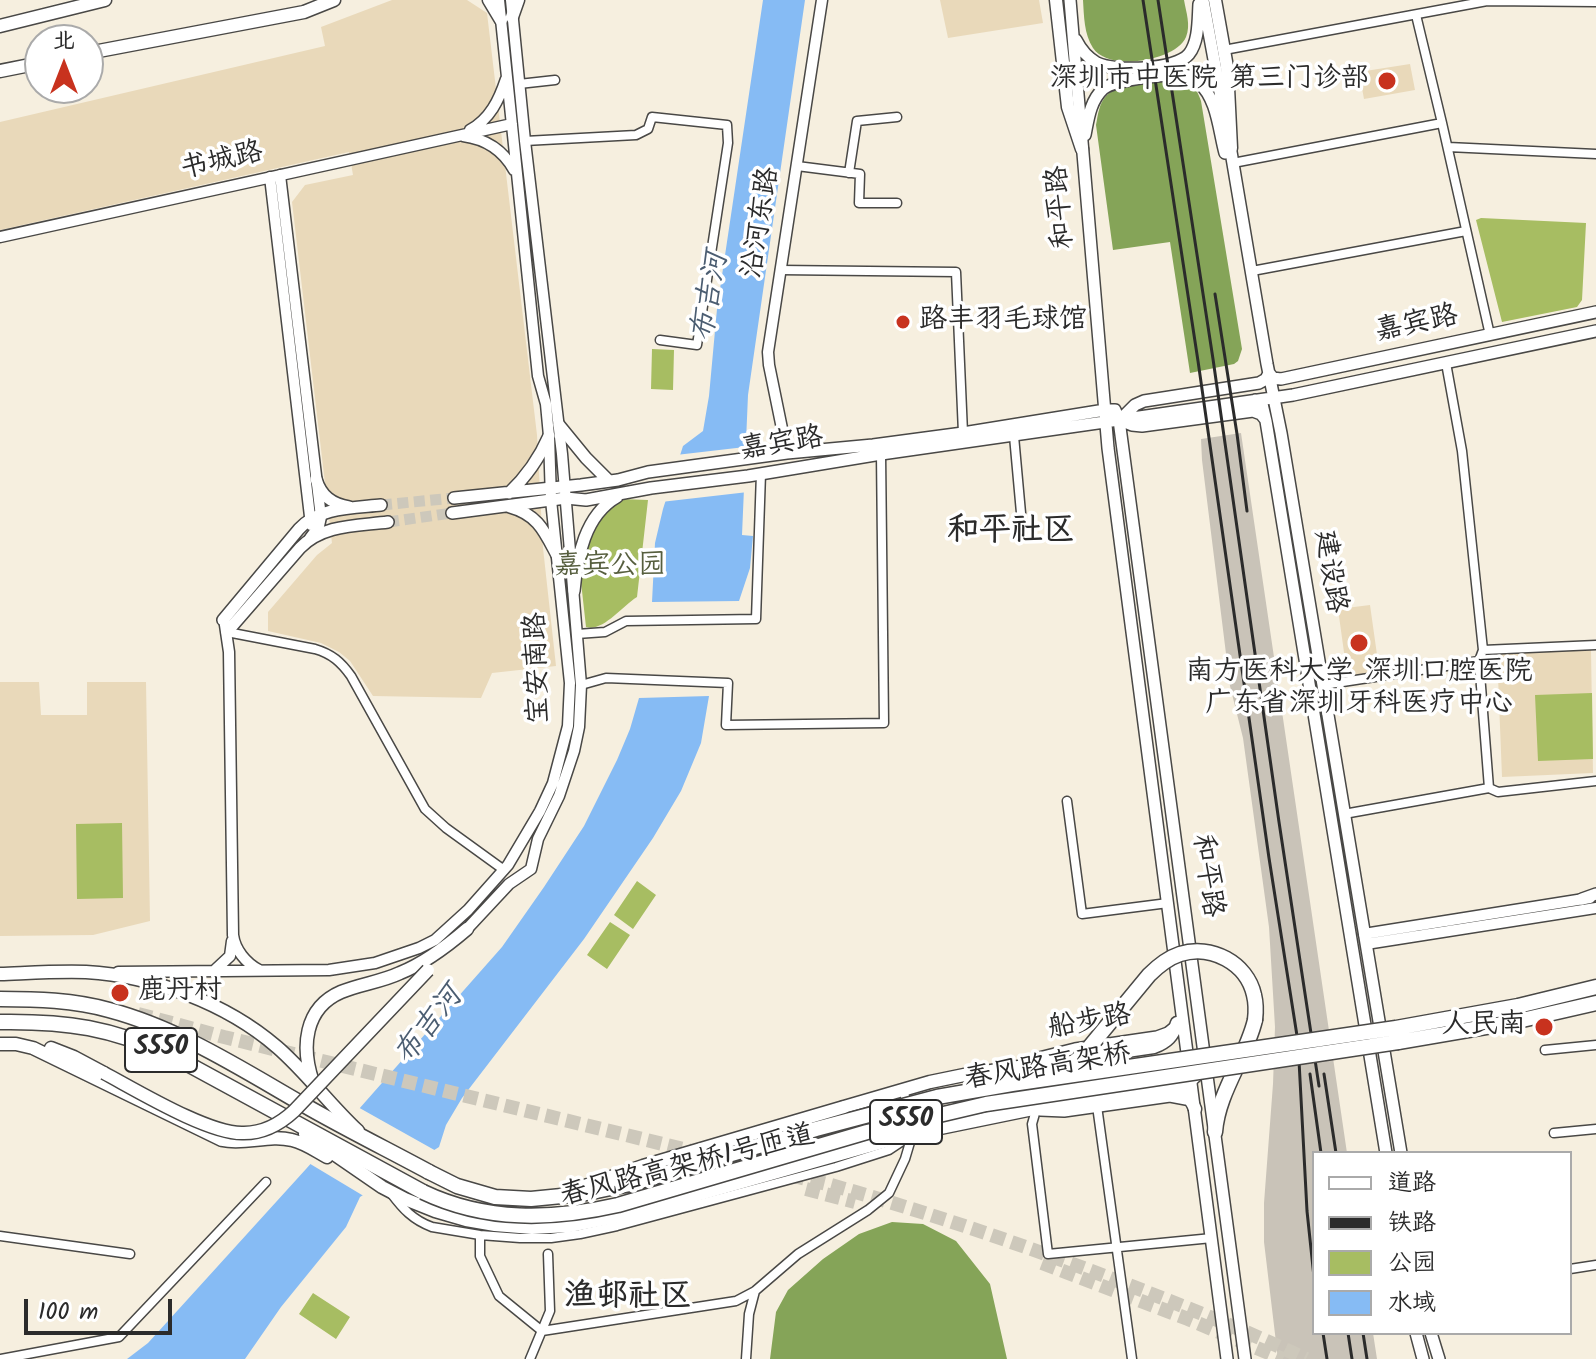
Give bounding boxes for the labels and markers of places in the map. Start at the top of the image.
place label: 深圳市中医院 第三门诊部 [1050,64,1369,98]
marker: 深圳市中医院 第三门诊部 [1376,70,1398,92]
place label: 路丰羽毛球馆 [919,305,1087,339]
marker: 路丰羽毛球馆 [894,313,912,331]
marker: 南方医科大学 深圳口腔医院 广东省深圳牙科医疗中心 [1348,632,1370,654]
place label: 南方医科大学 深圳口腔医院 广东省深圳牙科医疗中心 [1185,657,1533,723]
place label: 鹿丹村 [138,976,222,1010]
marker: 鹿丹村 [109,982,131,1004]
place label: 人民南 [1442,1010,1526,1044]
marker: 人民南 [1533,1016,1555,1038]

